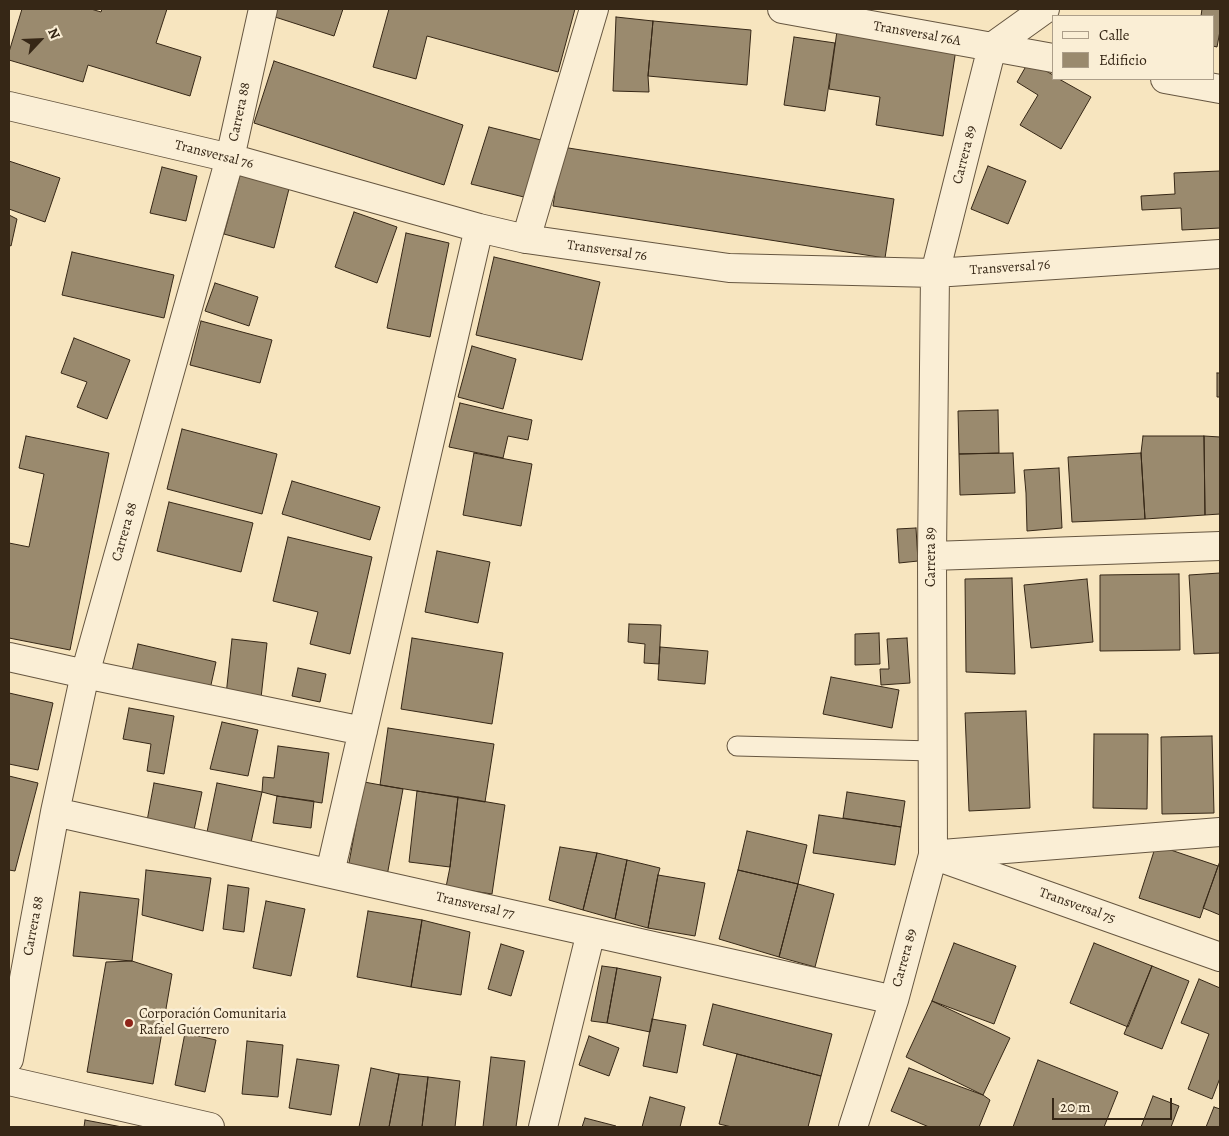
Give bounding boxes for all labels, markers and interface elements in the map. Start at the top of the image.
north arrow [15,15,65,65]
legend [1052,15,1214,80]
street label: Transversal 76A [872,18,962,50]
text: N [43,25,65,42]
text: Calle [1099,25,1129,45]
text: Edificio [1099,50,1147,70]
street label: Carrera 88 [226,81,254,143]
street label: Carrera 89 [950,124,980,186]
street label: Transversal 76 [173,137,255,173]
street label: Transversal 76 [566,237,648,265]
street label: Transversal 76 [969,257,1051,279]
street label: Carrera 88 [109,501,141,563]
street label: Carrera 89 [924,527,940,587]
street label: Transversal 75 [1036,884,1118,928]
street label: Transversal 77 [434,889,516,923]
street label: Carrera 88 [20,895,48,957]
street label: Carrera 89 [889,927,921,989]
place label: Corporación Comunitaria Rafael Guerrero [139,1007,287,1040]
marker: Corporación Comunitaria Rafael Guerrero [123,1017,135,1029]
scale bar [1054,1088,1174,1120]
text: 20 m [1060,1097,1091,1117]

